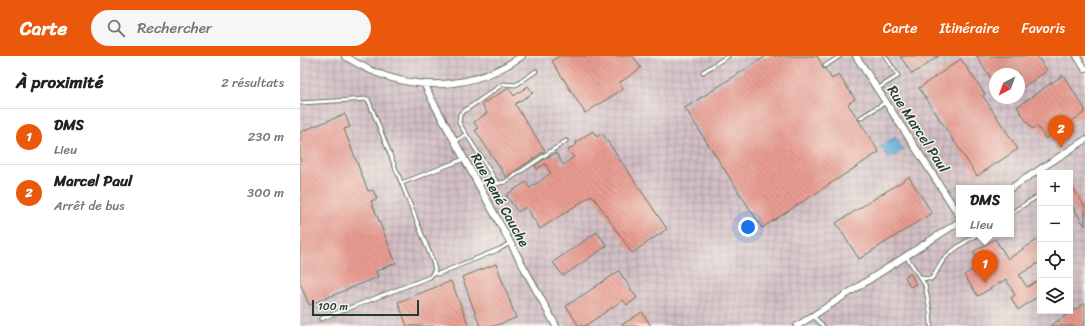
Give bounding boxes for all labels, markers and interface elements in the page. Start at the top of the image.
search box [91,10,371,46]
text: Carte [20,12,67,45]
text: Rechercher [137,15,212,41]
text: Carte [883,16,918,41]
text: Itinéraire [940,16,999,41]
text: Favoris [1021,16,1065,41]
icon: search [105,17,127,39]
text: À proximité [16,67,103,97]
north arrow [989,68,1025,104]
text: 2 résultats [221,71,284,94]
street label: Rue Marcel Paul [880,80,956,179]
text: DMS [54,112,84,138]
pin: 2 [1048,115,1074,148]
text: 1 [26,125,32,148]
text: 230 m [248,125,284,148]
text: Lieu [54,138,77,161]
street label: Rue René Cauche [464,148,536,252]
text: Marcel Paul [54,168,132,194]
map controls [1037,170,1073,314]
button: + [1037,170,1073,206]
text: 2 [25,181,33,204]
text: 300 m [247,181,284,204]
popup [956,185,1014,237]
text: DMS [970,187,1000,213]
text: Arrêt de bus [54,194,125,217]
button: − [1037,206,1073,242]
text: Lieu [970,213,993,236]
your location [738,217,758,237]
button: locate [1037,242,1073,278]
pin: 1 [972,250,998,283]
button: layers [1037,278,1073,314]
text: 100 m [318,297,348,316]
scale bar [312,298,419,317]

